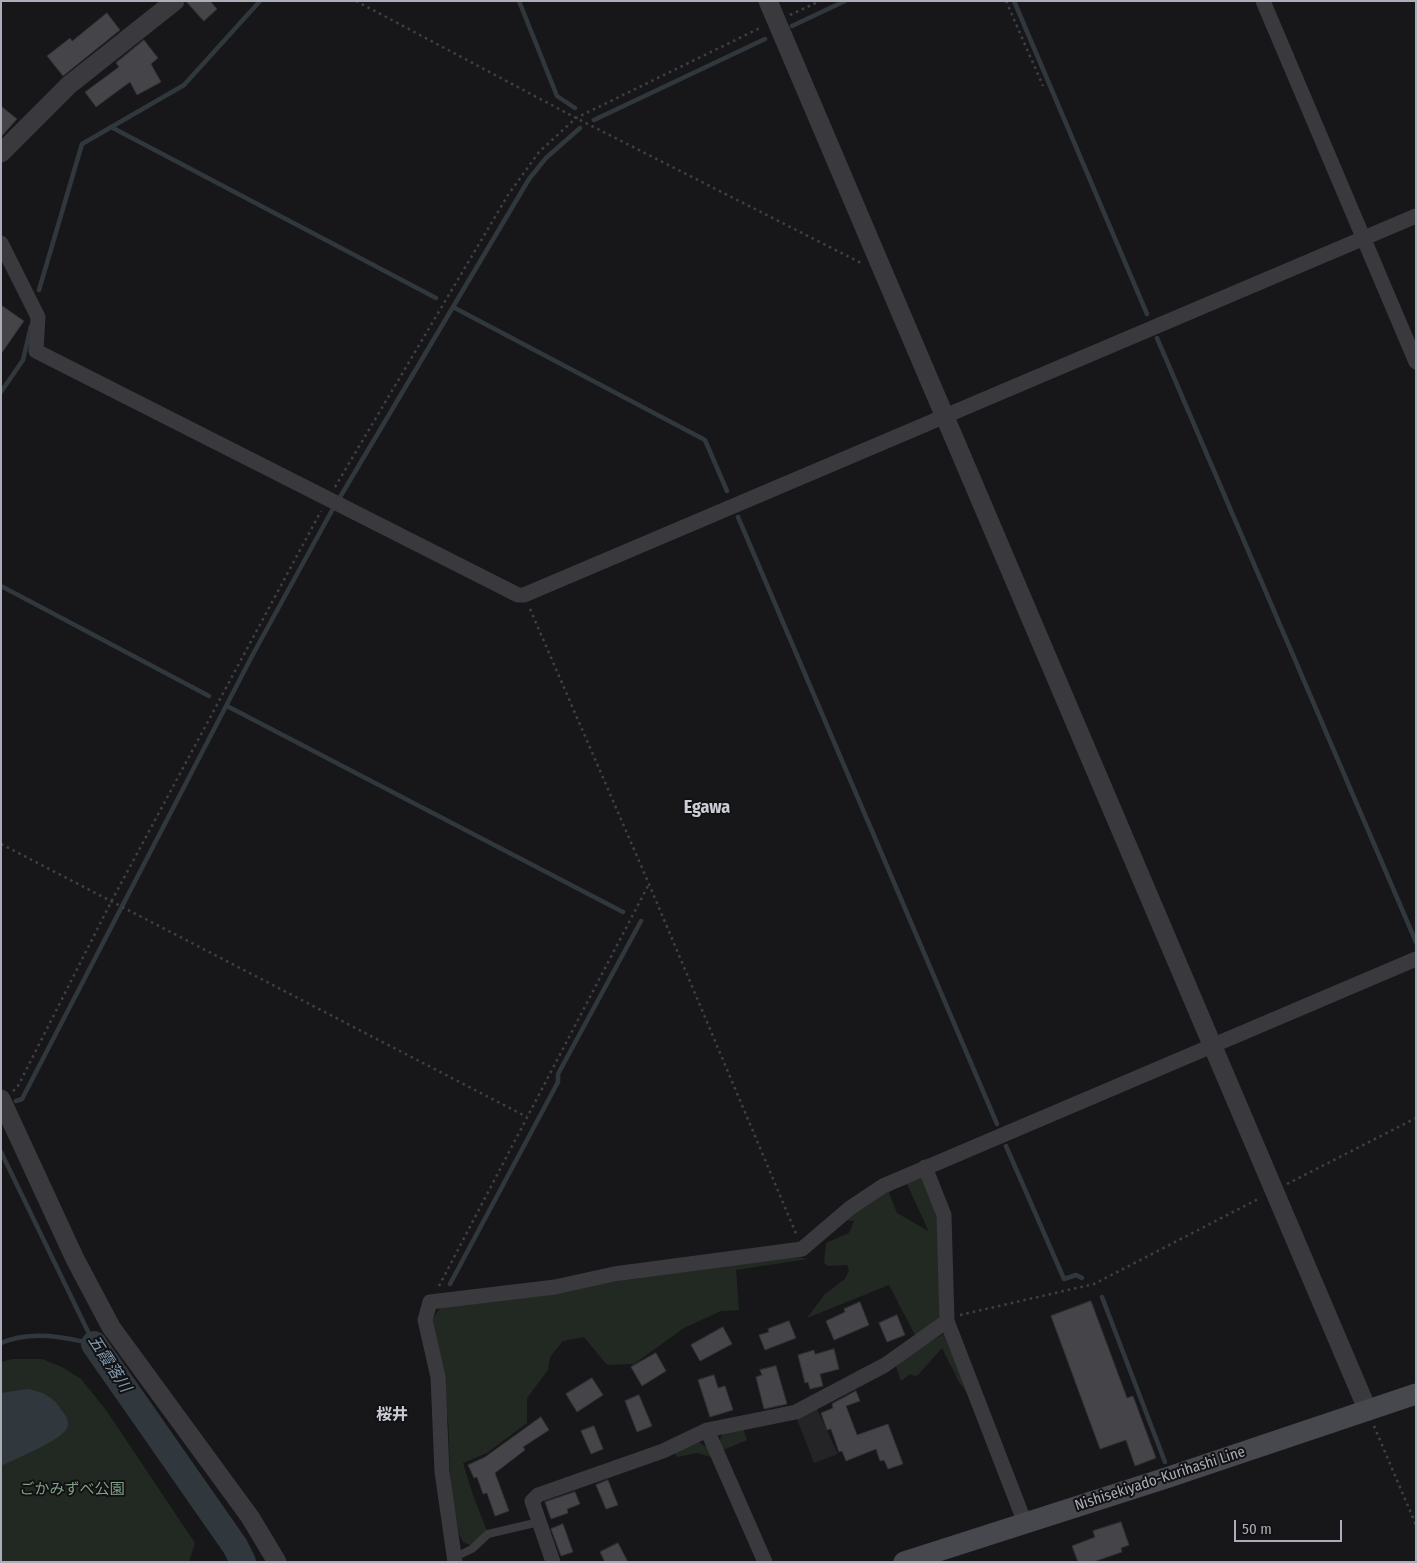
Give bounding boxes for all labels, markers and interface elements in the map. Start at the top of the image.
district label: Egawa [684,797,730,819]
water label: 五霞落川 [84,1332,134,1396]
district label: 桜井 [376,1406,408,1426]
street label: Nishisekiyado-Kurihashi Line [1073,1443,1247,1515]
park label: ごかみずべ公園 [20,1481,124,1499]
scale bar [1237,1510,1344,1542]
text: 50 m [1242,1520,1272,1538]

